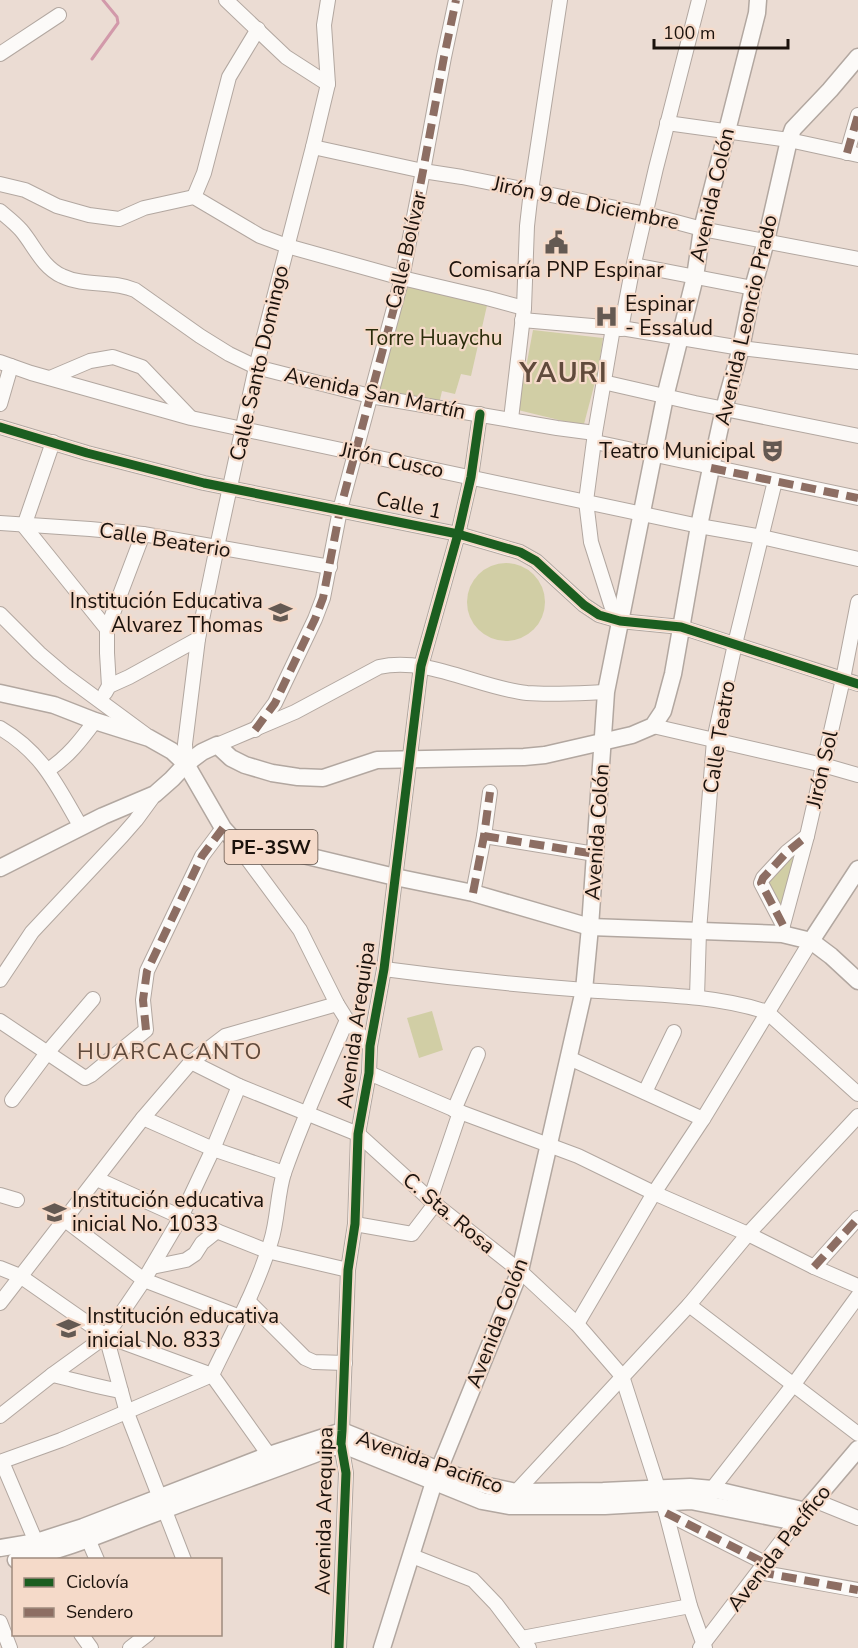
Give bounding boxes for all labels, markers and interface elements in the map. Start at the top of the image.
scale bar [654,12,788,50]
text: 100 m [663,21,715,45]
street label: Avenida Colón [683,125,741,265]
street label: Jirón 9 de Diciembre [489,169,682,236]
street label: Calle Bolívar [379,188,433,312]
street label: Avenida Leoncio Prado [708,212,784,428]
public building icon: Comisaría PNP Espinar [543,229,569,255]
place label: Comisaría PNP Espinar [448,256,664,284]
street label: Calle Santo Domingo [223,262,295,464]
place label: Espinar - Essalud [625,290,713,342]
hospital icon: Espinar - Essalud [594,303,620,329]
park label: Torre Huaychu [365,324,503,352]
district label: YAURI [519,355,608,392]
street label: Avenida San Martín [282,360,468,426]
street label: Jirón Cusco [337,435,446,485]
place label: Teatro Municipal [599,437,756,465]
theatre icon: Teatro Municipal [760,438,786,464]
street label: Calle 1 [374,484,444,526]
street label: Calle Beaterio [97,516,233,564]
place label: Institución Educativa Alvarez Thomas [70,587,263,639]
school or university icon: Institución Educativa Alvarez Thomas [268,600,294,626]
street label: Calle Teatro [696,679,742,795]
street label: Jirón Sol [799,727,845,812]
street label: Avenida Colón [578,763,616,901]
road number: PE-3SW [224,830,318,864]
street label: Avenida Arequipa [330,940,382,1110]
district label: HUARCACANTO [77,1037,263,1067]
street label: C. Sta. Rosa [397,1166,501,1260]
place label: Institución educativa inicial No. 1033 [72,1186,264,1238]
school or university icon: Institución educativa inicial No. 1033 [41,1199,67,1225]
street label: Avenida Colón [459,1254,535,1392]
place label: Institución educativa inicial No. 833 [87,1302,279,1354]
school or university icon: Institución educativa inicial No. 833 [56,1315,82,1341]
street label: Avenida Pacifico [353,1424,507,1500]
street label: Avenida Arequipa [309,1427,339,1595]
street label: Avenida Pacífico [721,1479,837,1617]
legend [12,1558,222,1636]
text: Ciclovía [66,1570,129,1594]
text: Sendero [66,1600,133,1624]

